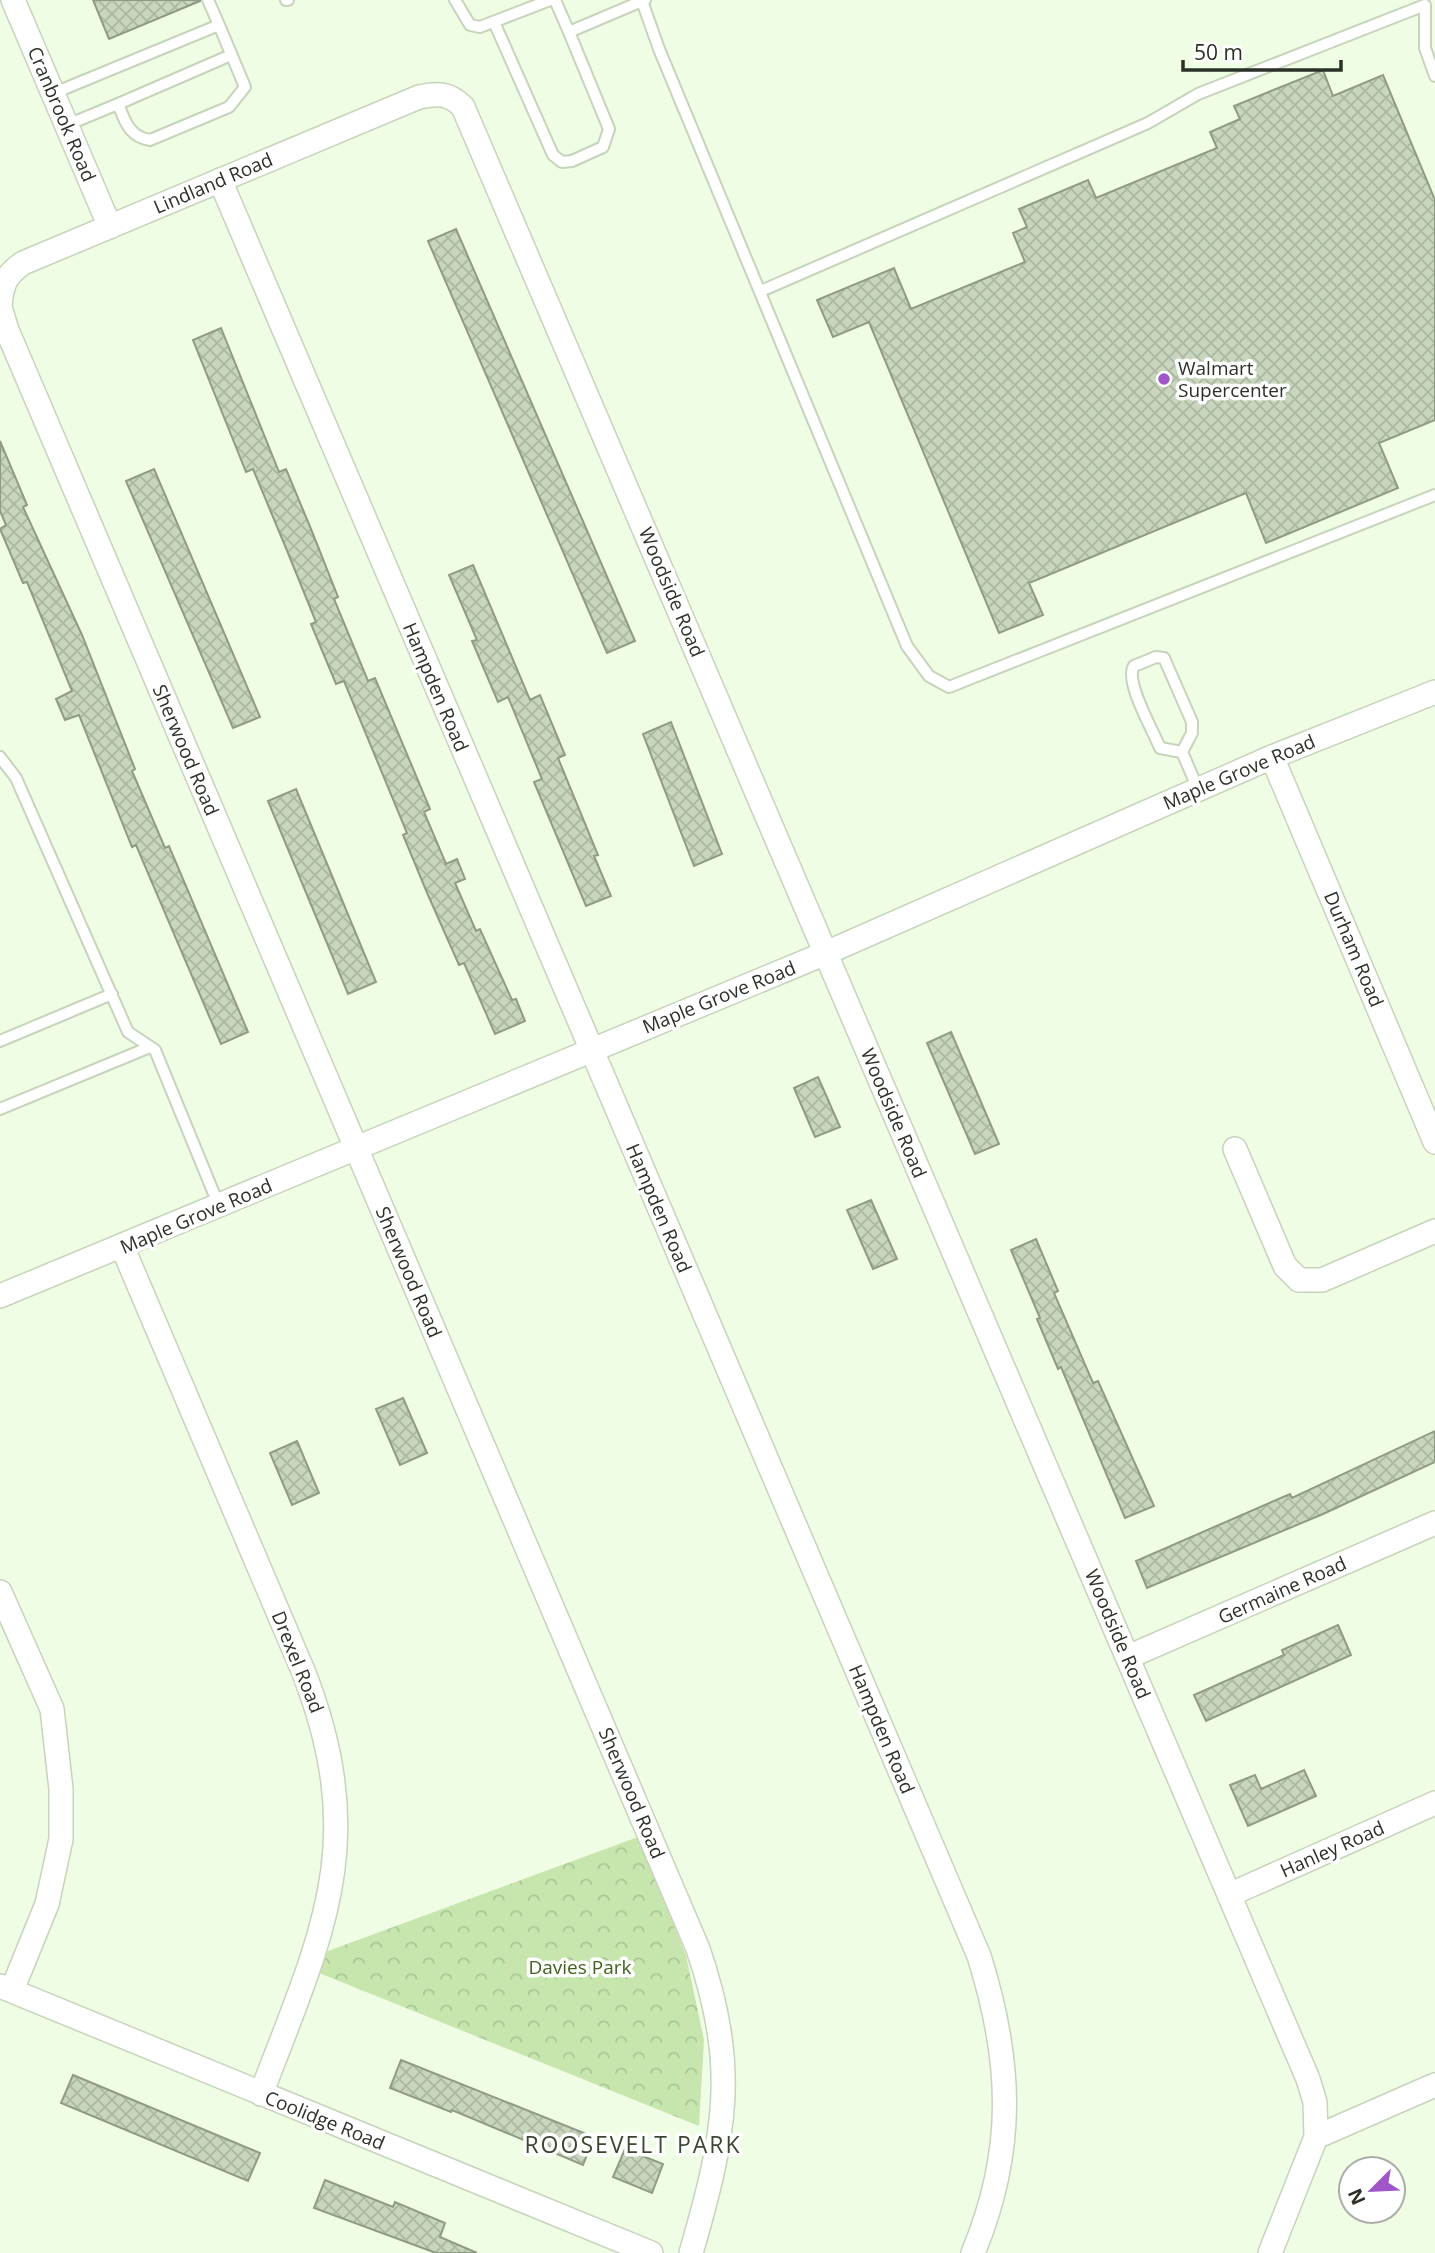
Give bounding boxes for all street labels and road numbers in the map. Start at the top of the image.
street label: Cranbrook Road [22,42,102,186]
street label: Lindland Road [150,146,276,220]
street label: Woodside Road [633,523,711,661]
street label: Hampden Road [397,618,475,756]
street label: Sherwood Road [147,680,225,820]
street label: Maple Grove Road [1159,728,1319,816]
street label: Durham Road [1318,887,1390,1011]
street label: Maple Grove Road [639,954,799,1040]
street label: Woodside Road [855,1044,933,1182]
street label: Hampden Road [620,1139,698,1277]
street label: Maple Grove Road [116,1172,276,1260]
street label: Sherwood Road [370,1202,448,1342]
street label: Germaine Road [1214,1550,1350,1630]
street label: Woodside Road [1079,1565,1157,1703]
street label: Drexel Road [266,1607,330,1717]
street label: Hampden Road [843,1660,921,1798]
street label: Sherwood Road [593,1723,671,1863]
street label: Hanley Road [1276,1814,1388,1884]
street label: Coolidge Road [261,2084,389,2156]

